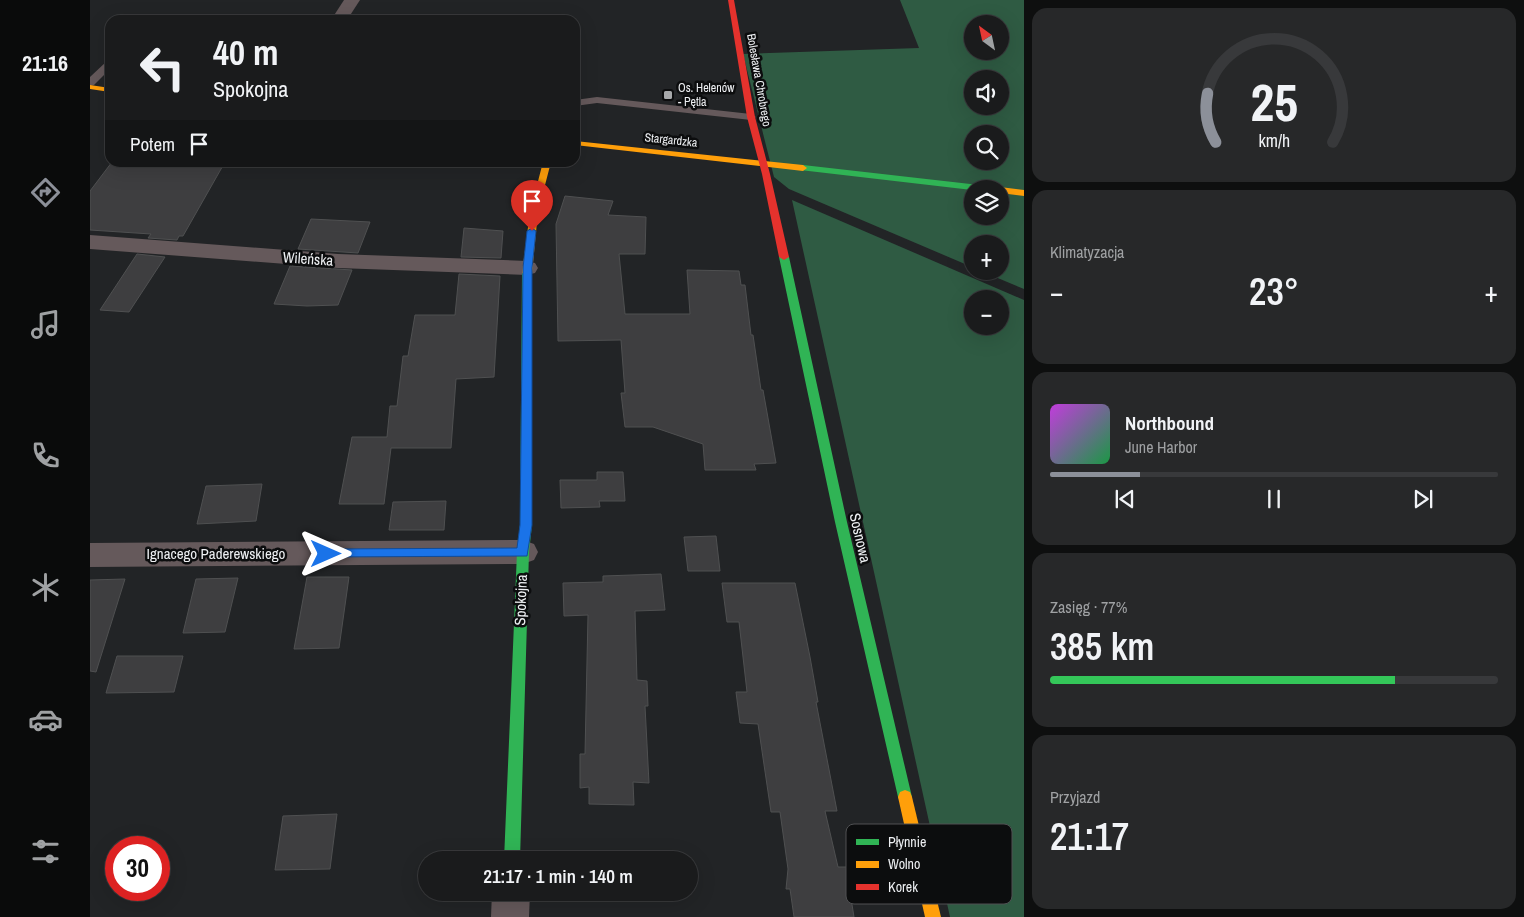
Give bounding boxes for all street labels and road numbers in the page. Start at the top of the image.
street label: Bolesława Chrobrego [743,32,775,128]
street label: Stargardzka [644,129,699,151]
street label: Wileńska [282,246,334,271]
street label: Sosnowa [845,511,876,565]
street label: Ignacego Paderewskiego [147,543,286,564]
street label: Spokojna [509,574,532,626]

